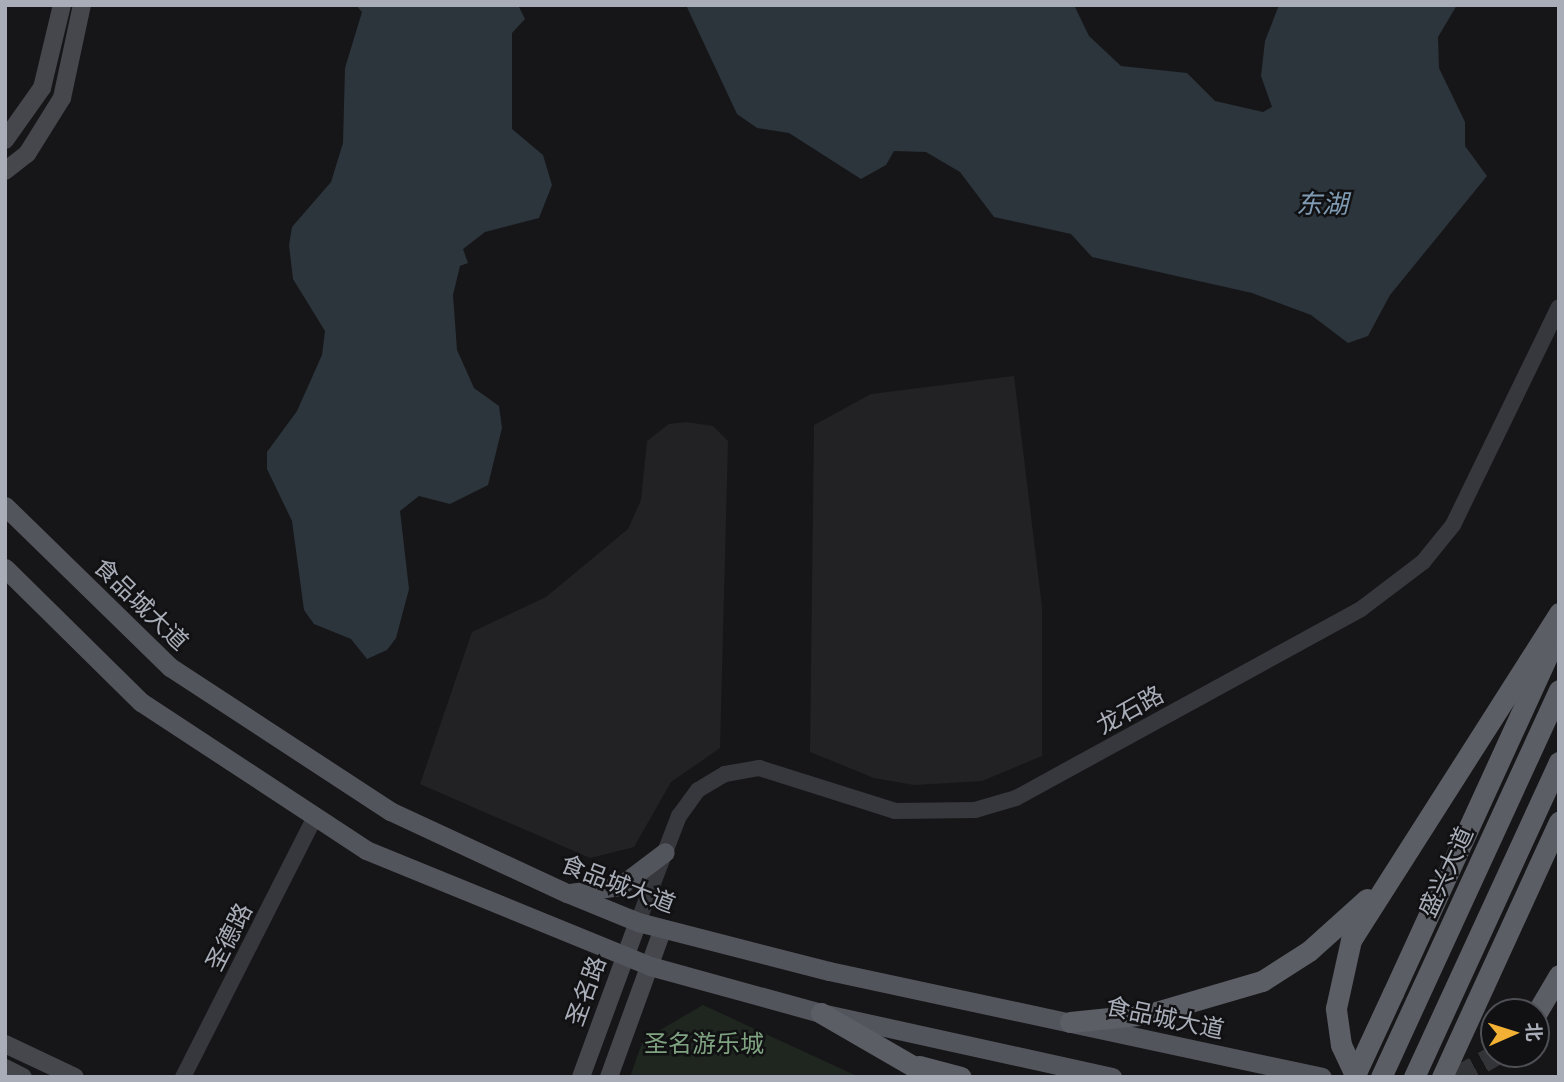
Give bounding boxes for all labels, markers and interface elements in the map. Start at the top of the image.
water label: 东湖 [1296,188,1348,220]
street label: 食品城大道 [88,552,194,656]
street label: 龙石路 [1092,680,1168,740]
street label: 盛兴大道 [1413,822,1479,922]
street label: 食品城大道 [557,849,679,919]
street label: 圣德路 [200,898,258,976]
street label: 圣名路 [560,952,612,1030]
street label: 食品城大道 [1103,991,1227,1045]
north arrow [1480,998,1550,1068]
text: 北 [1521,1022,1546,1042]
park label: 圣名游乐城 [644,1030,764,1058]

